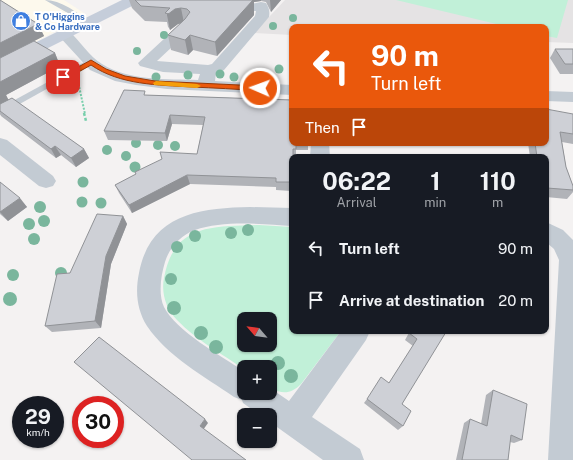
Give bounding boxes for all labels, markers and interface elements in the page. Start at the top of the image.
shop icon: T O'Higgins & Co Hardware [10,10,32,32]
place label: T O'Higgins & Co Hardware [35,11,100,32]
text: 90 m [371,39,439,72]
icon: left [305,40,357,92]
pin [46,60,80,94]
icon: arrive [52,66,74,88]
position arrow [239,67,281,109]
text: Turn left [371,73,441,94]
icon: arrive [348,116,370,138]
text: Then [305,119,340,136]
text: 06:22 [322,167,391,195]
text: 1 [430,167,440,195]
text: 110 [480,167,516,195]
text: Arrival [337,195,377,210]
text: min [424,195,446,210]
text: m [492,195,503,210]
icon: left [305,237,327,259]
text: Turn left [339,240,400,257]
text: 90 m [498,240,533,257]
icon: arrive [305,289,327,311]
text: Arrive at destination [339,292,484,309]
text: 20 m [498,292,533,309]
north arrow [237,312,277,352]
map controls [237,312,277,448]
button: + [237,360,277,400]
speed limit sign: 30 [72,396,124,448]
text: 29 [25,405,51,429]
button: − [237,408,277,448]
text: km/h [26,426,50,438]

